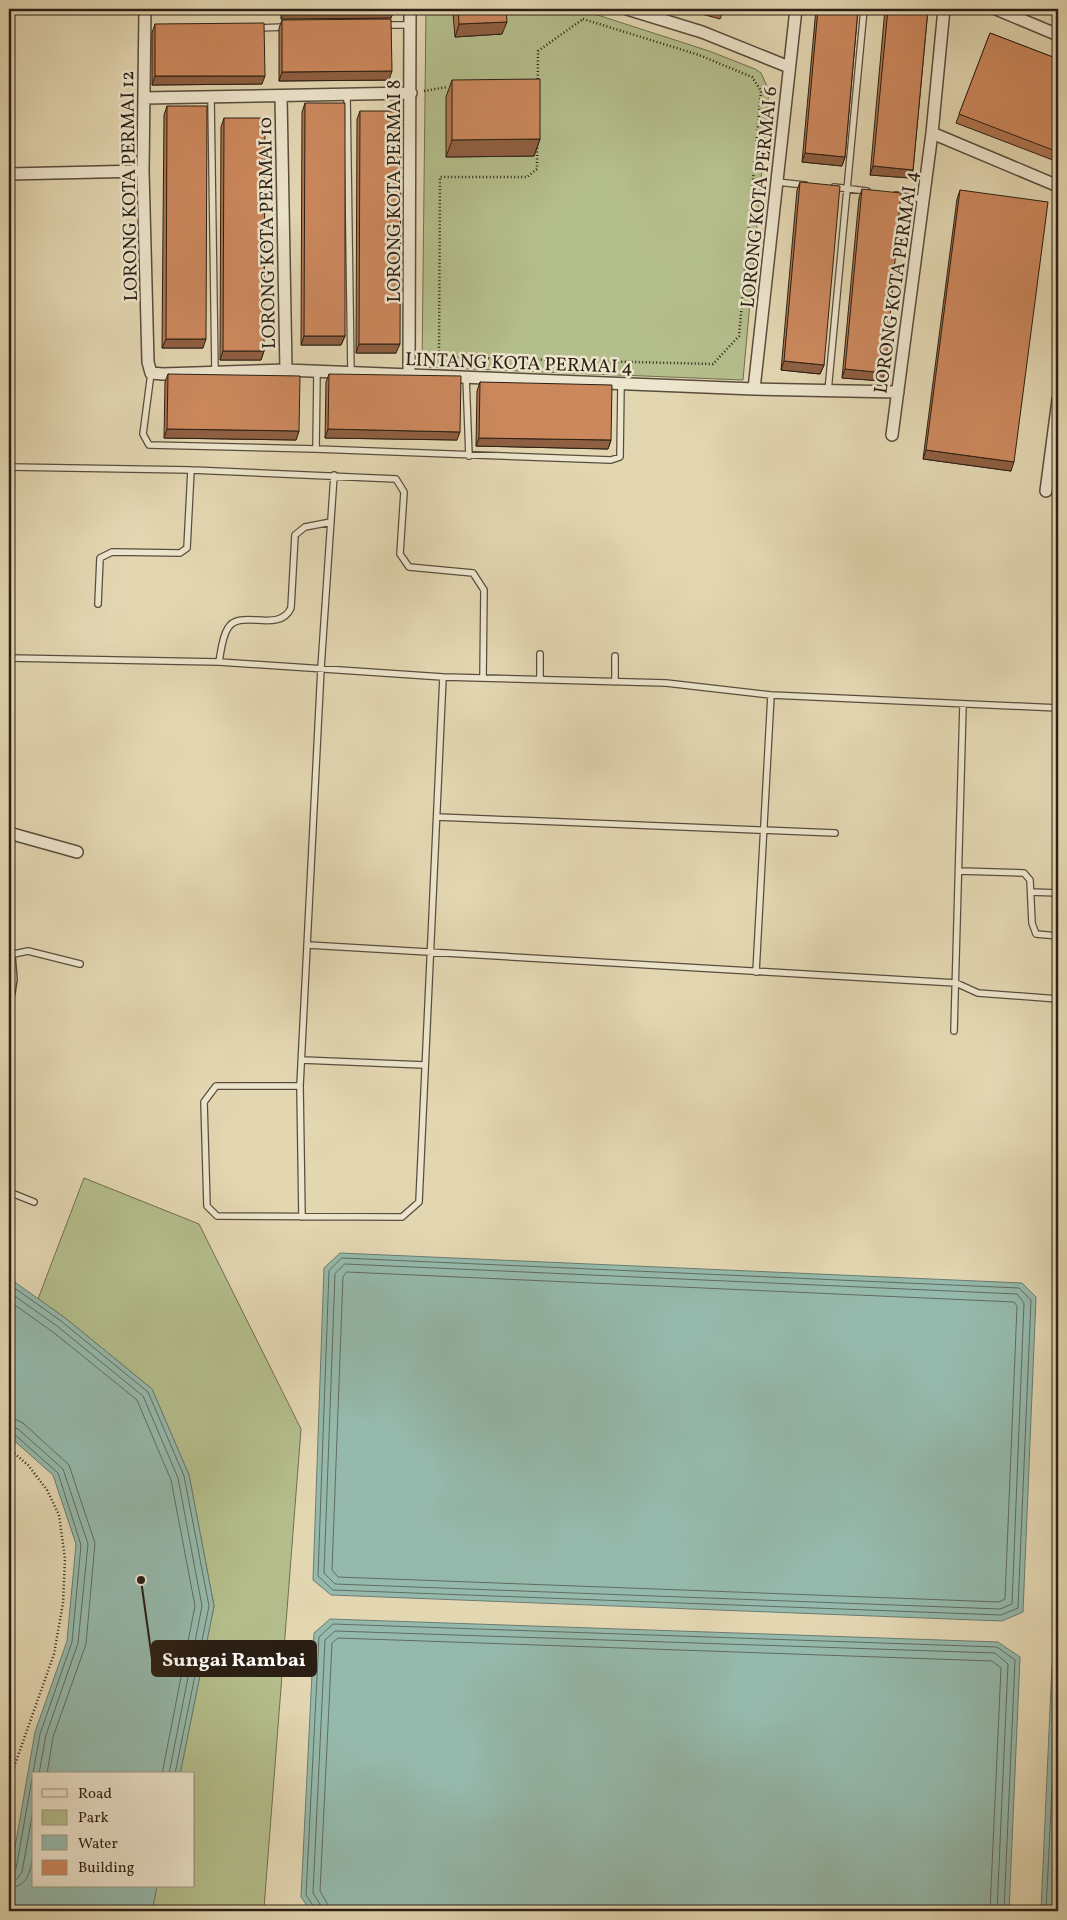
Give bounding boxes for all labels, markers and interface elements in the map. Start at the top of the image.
street label: LORONG KOTA PERMAI 12 [115,70,145,302]
street label: LORONG KOTA PERMAI 8 [382,80,408,302]
street label: LORONG KOTA PERMAI 6 [735,85,785,309]
street label: LORONG KOTA PERMAI 10 [253,117,283,349]
street label: LORONG KOTA PERMAI 4 [868,169,925,395]
street label: LINTANG KOTA PERMAI 4 [405,347,633,381]
callout: Sungai Rambai [152,1641,316,1676]
text: Sungai Rambai [162,1647,306,1675]
legend [32,1772,195,1888]
text: Road [78,1784,112,1805]
text: Park [78,1808,109,1829]
text: Water [78,1834,118,1855]
text: Building [78,1858,135,1879]

